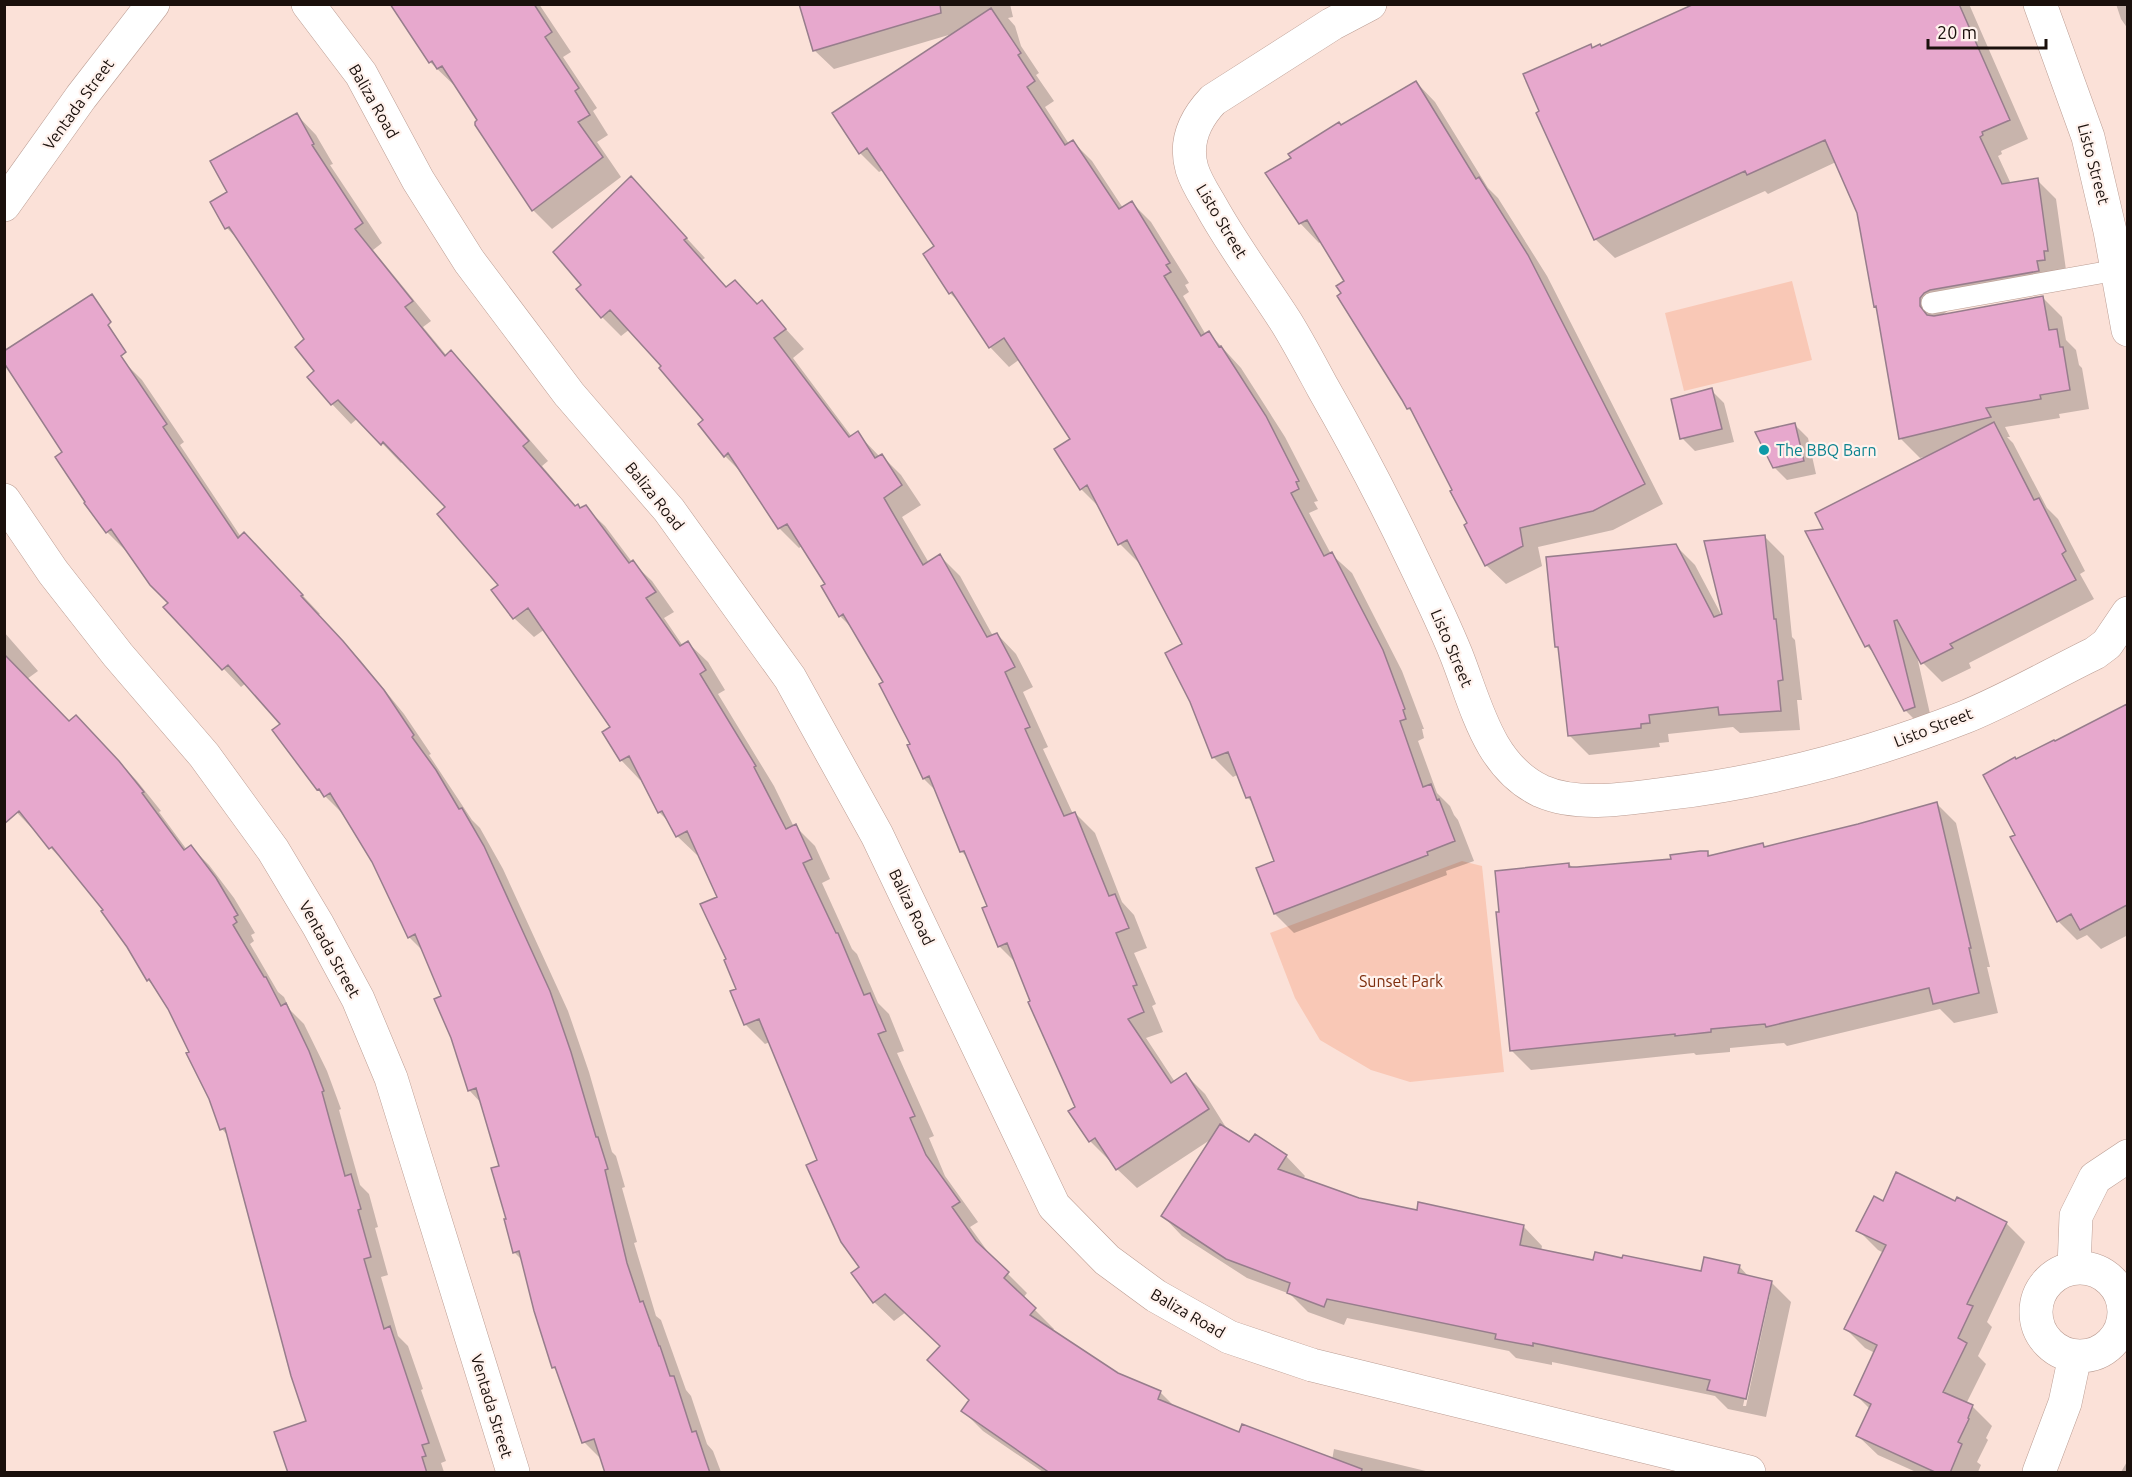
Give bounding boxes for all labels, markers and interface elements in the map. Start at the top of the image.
scale bar [1928,12,2046,50]
text: 20 m [1937,22,1977,42]
street label: Ventada Street [39,54,117,153]
street label: Baliza Road [346,61,402,141]
street label: Listo Street [2075,122,2114,207]
street label: Listo Street [1193,181,1251,262]
place label: The BBQ Barn [1776,441,1877,459]
marker: The BBQ Barn [1757,443,1771,457]
street label: Baliza Road [622,458,688,534]
street label: Listo Street [1428,606,1477,690]
street label: Listo Street [1891,703,1976,750]
street label: Baliza Road [886,866,938,948]
street label: Ventada Street [296,897,364,1001]
park label: Sunset Park [1359,972,1443,990]
street label: Baliza Road [1148,1285,1228,1341]
street label: Ventada Street [468,1352,517,1461]

